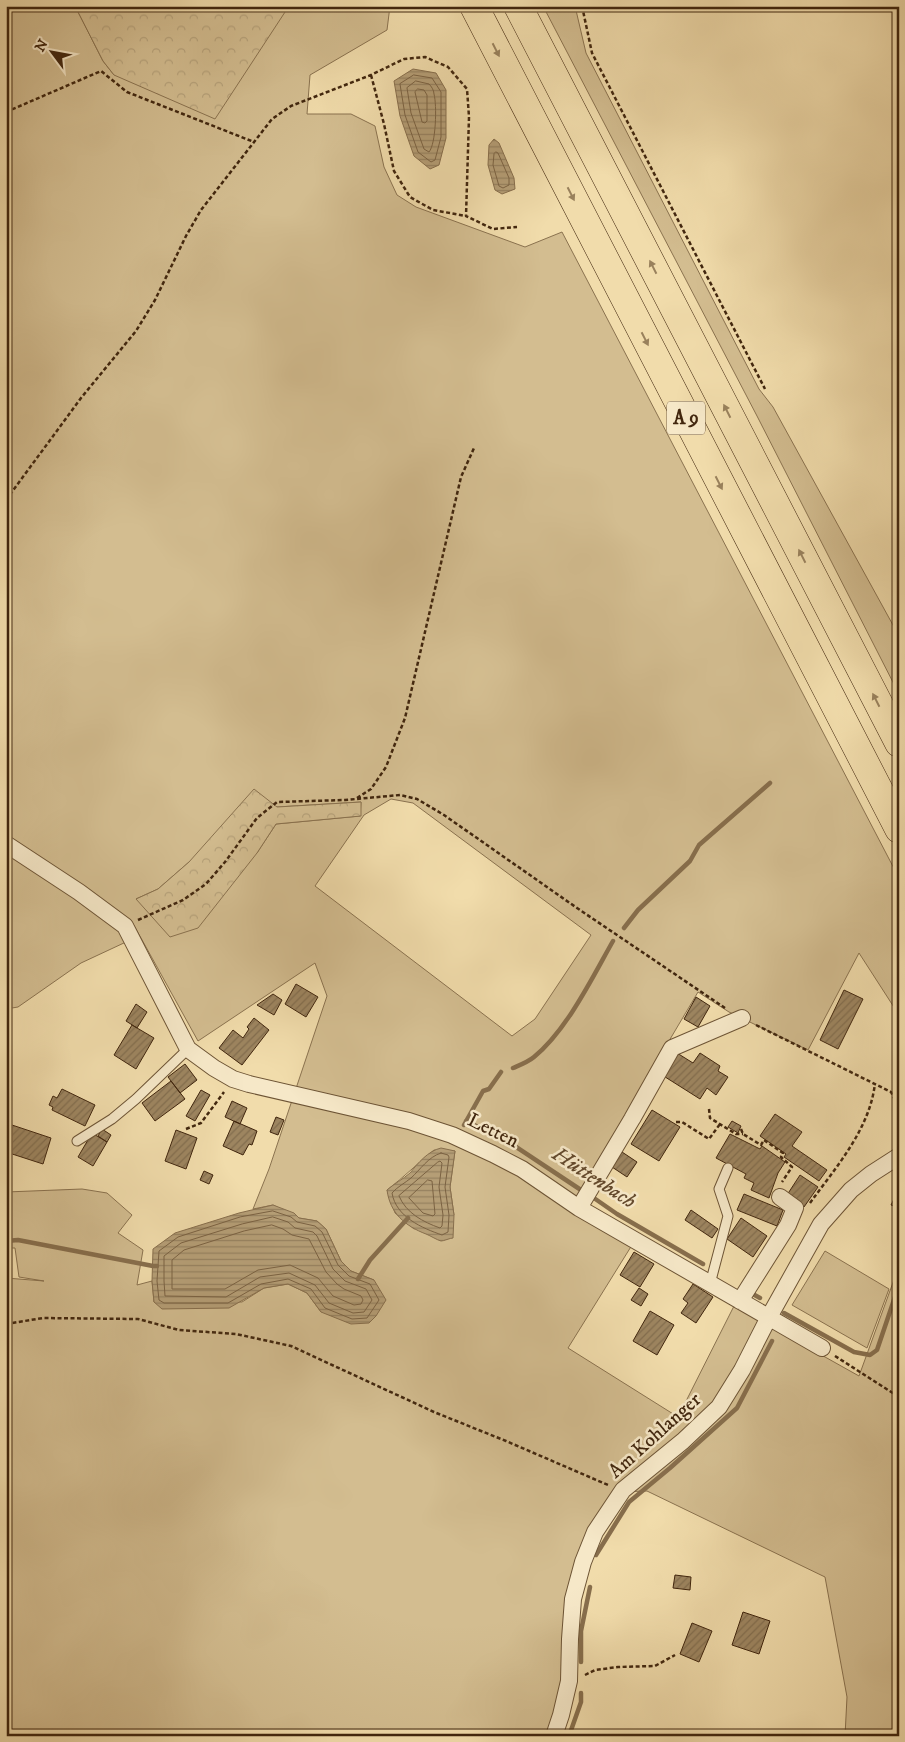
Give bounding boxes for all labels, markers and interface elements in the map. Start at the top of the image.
north arrow [28,28,78,78]
text: N [31,36,53,55]
one-way arrow [492,42,500,57]
one-way arrow [567,187,575,201]
one-way arrow [649,260,657,274]
one-way arrow [641,331,649,346]
road number: A 9 [667,402,705,434]
one-way arrow [723,404,731,418]
one-way arrow [715,476,723,490]
one-way arrow [798,548,806,563]
one-way arrow [872,693,880,707]
street label: Letten [463,1108,523,1154]
water label: Hüttenbach [546,1141,641,1215]
street label: Am Kohlanger [603,1387,707,1484]

